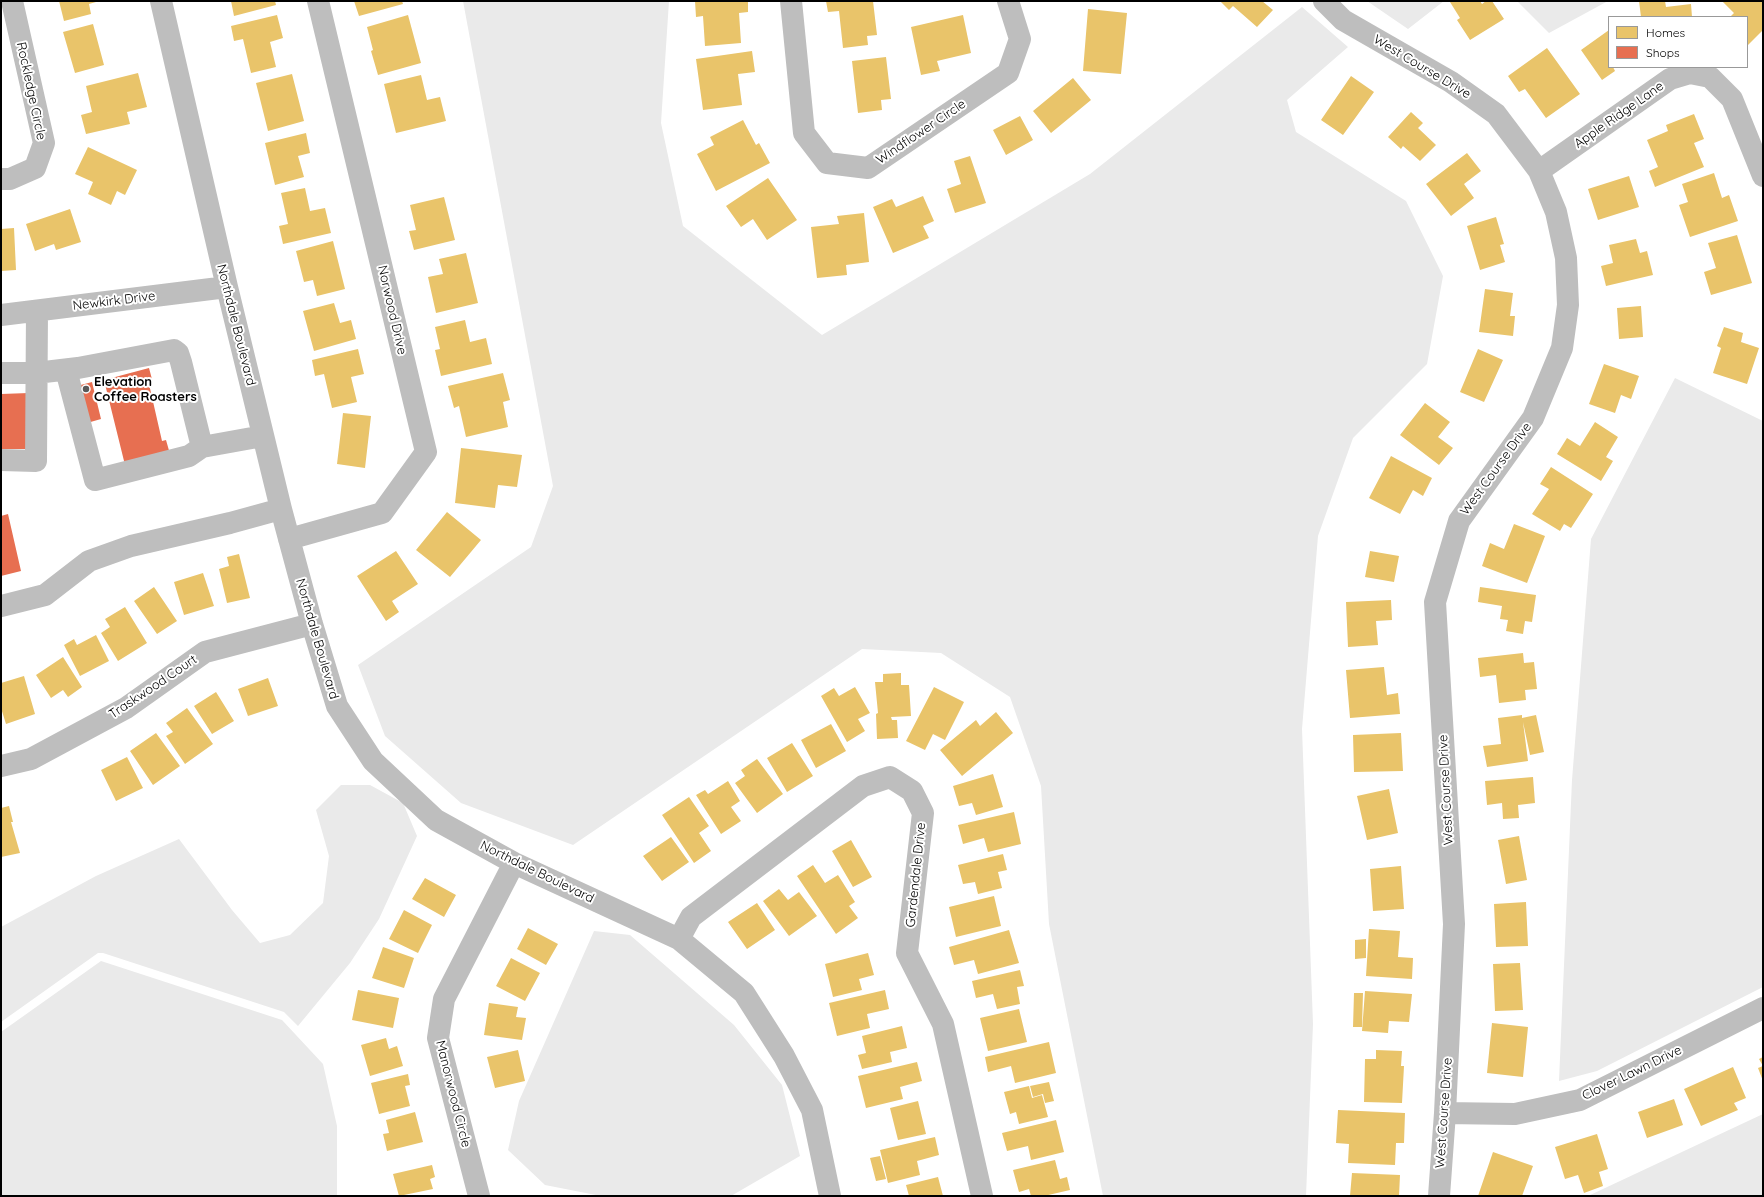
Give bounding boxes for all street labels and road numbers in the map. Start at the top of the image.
street label: West Course Drive [1371,32,1473,102]
street label: Rockledge Circle [13,41,49,141]
street label: Apple Ridge Lane [1571,78,1667,152]
street label: Windflower Circle [873,96,969,168]
street label: Northdale Boulevard [213,263,259,387]
street label: Norwood Drive [374,264,410,356]
street label: Newkirk Drive [72,288,156,314]
street label: West Course Drive [1457,420,1535,518]
street label: Northdale Boulevard [292,577,342,701]
street label: Traskwood Court [106,652,200,722]
street label: West Course Drive [1435,734,1457,846]
street label: Gardendale Drive [903,822,929,928]
street label: Northdale Boulevard [478,838,596,906]
street label: Manorwood Circle [432,1039,474,1149]
street label: Clover Lawn Drive [1580,1042,1684,1104]
street label: West Course Drive [1432,1057,1456,1169]

